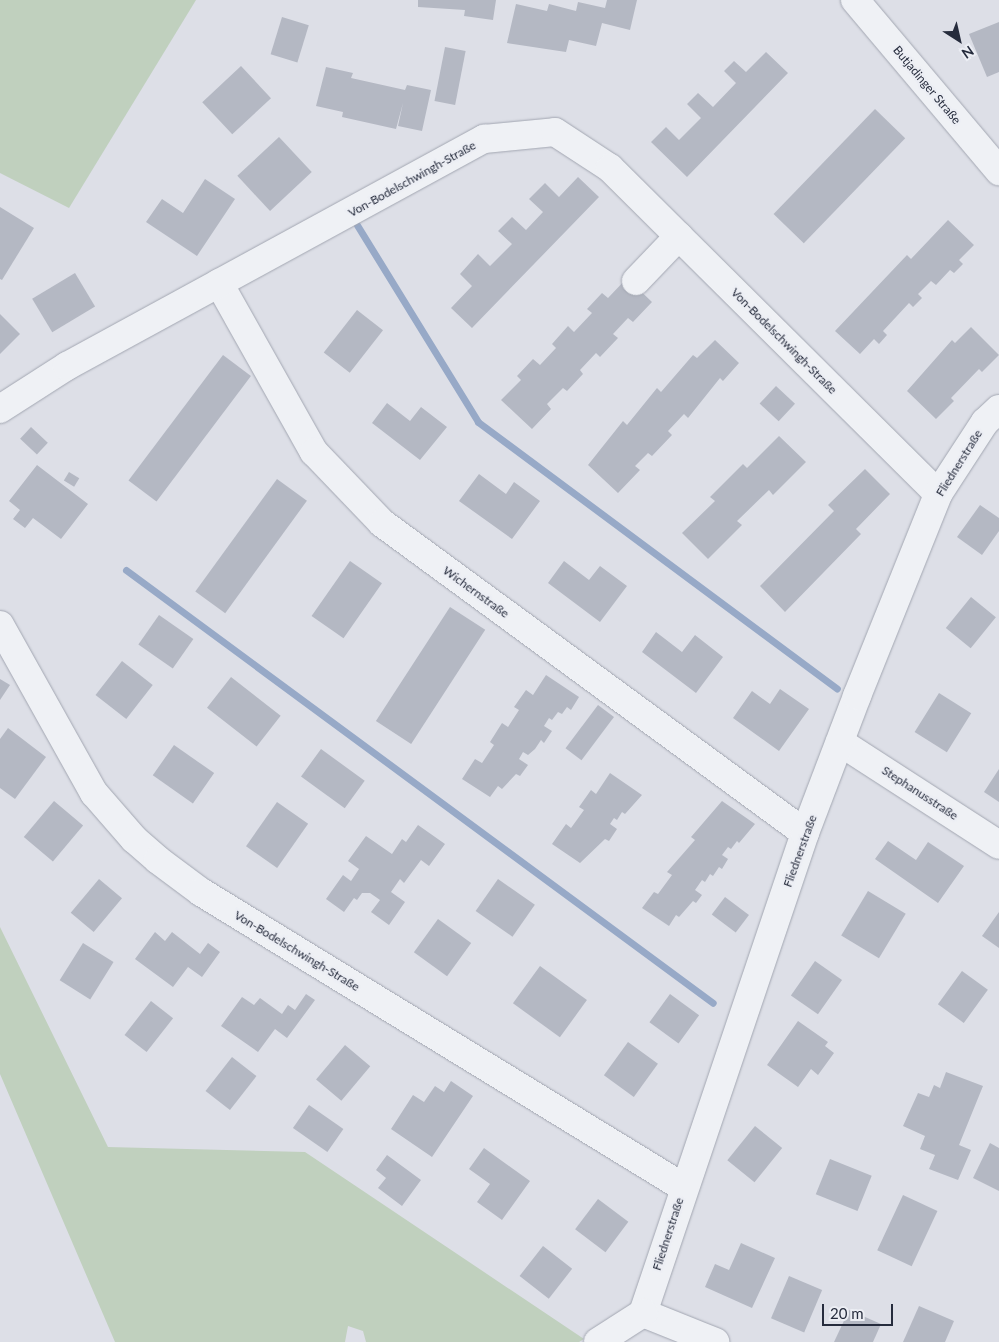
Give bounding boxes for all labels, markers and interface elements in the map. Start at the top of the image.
north arrow [934,15,984,65]
street label: Butjadinger Straße [890,43,964,127]
text: N [959,43,977,63]
street label: Von-Bodelschwingh-Straße [346,138,478,220]
street label: Von-Bodelschwingh-Straße [728,285,840,397]
street label: Fliednerstraße [933,427,985,499]
street label: Wichernstraße [440,563,512,621]
street label: Stephanusstraße [879,763,961,823]
street label: Fliednerstraße [780,813,820,889]
street label: Von-Bodelschwingh-Straße [232,908,362,994]
street label: Fliednerstraße [649,1196,687,1272]
scale bar [824,1294,895,1326]
text: 20 m [830,1304,864,1322]

